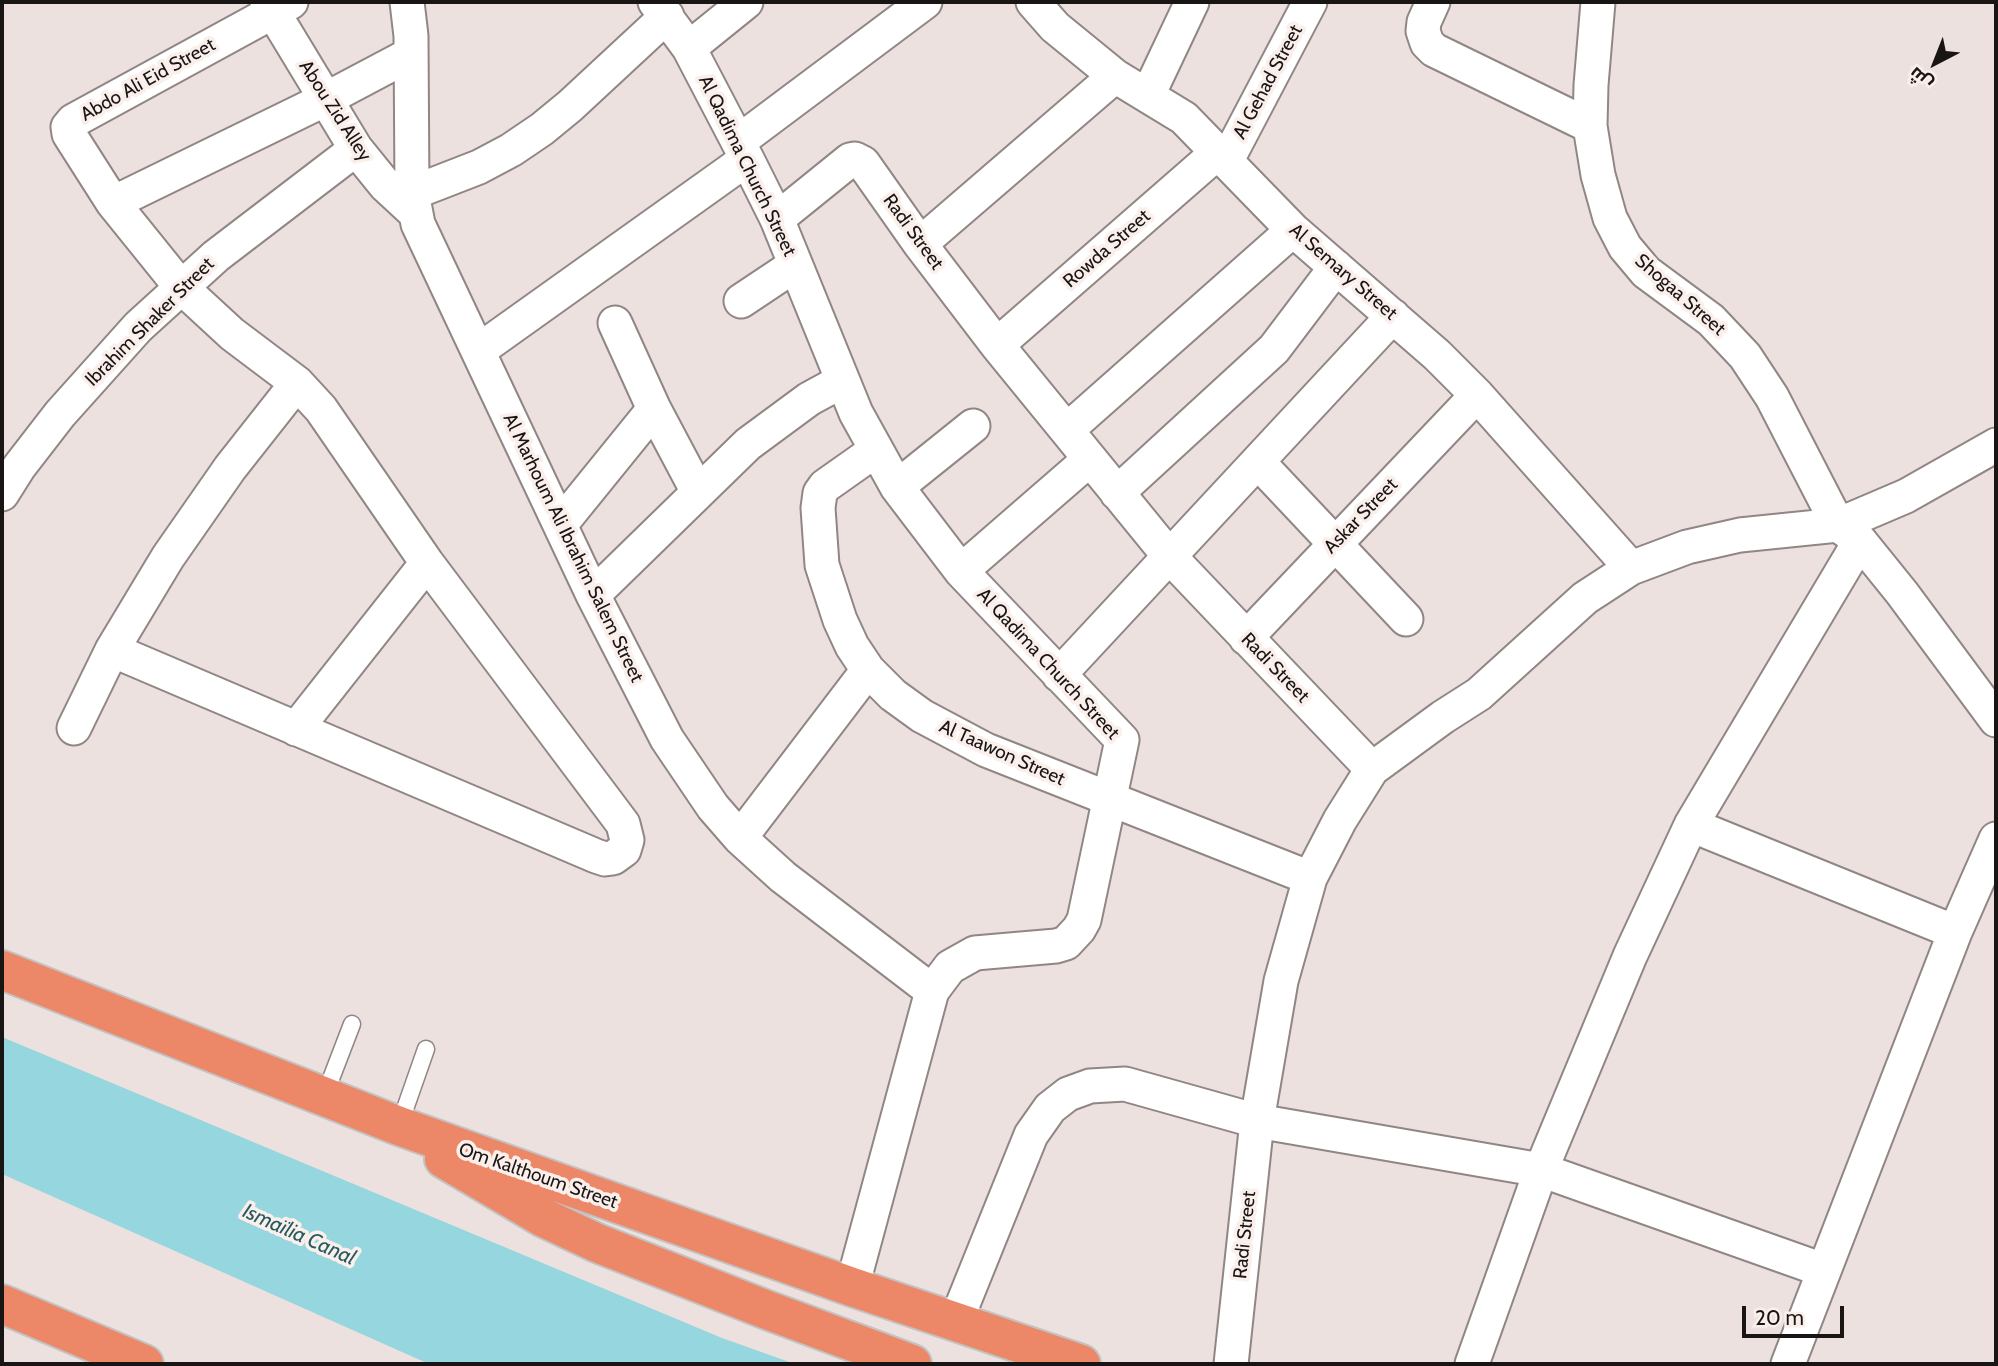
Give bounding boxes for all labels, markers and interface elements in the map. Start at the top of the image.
street label: Al Gehad Street [1228,21,1308,143]
north arrow [1900,28,1970,98]
street label: Abdo Ali Eid Street [77,34,219,126]
street label: Abou Zid Alley [294,56,376,166]
text: ش [1904,62,1937,96]
street label: Al Qadima Church Street [693,72,801,260]
street label: Radi Street [878,190,948,274]
street label: Rowda Street [1059,205,1155,293]
street label: Al Semary Street [1284,219,1402,325]
street label: Shogaa Street [1630,249,1730,341]
street label: Ibrahim Shaker Street [81,253,219,391]
street label: Al Marhoum Ali Ibrahim Salem Street [498,410,648,686]
street label: Askar Street [1319,473,1403,559]
street label: Al Qadima Church Street [972,584,1124,744]
street label: Radi Street [1236,628,1314,708]
street label: Al Taawon Street [936,715,1068,791]
street label: Om Kalthoum Street [456,1138,620,1214]
street label: Radi Street [1229,1190,1261,1280]
water label: Ismaïlia Canal [239,1199,359,1271]
scale bar [1746,1292,1848,1336]
text: 20 m [1755,1305,1804,1330]

